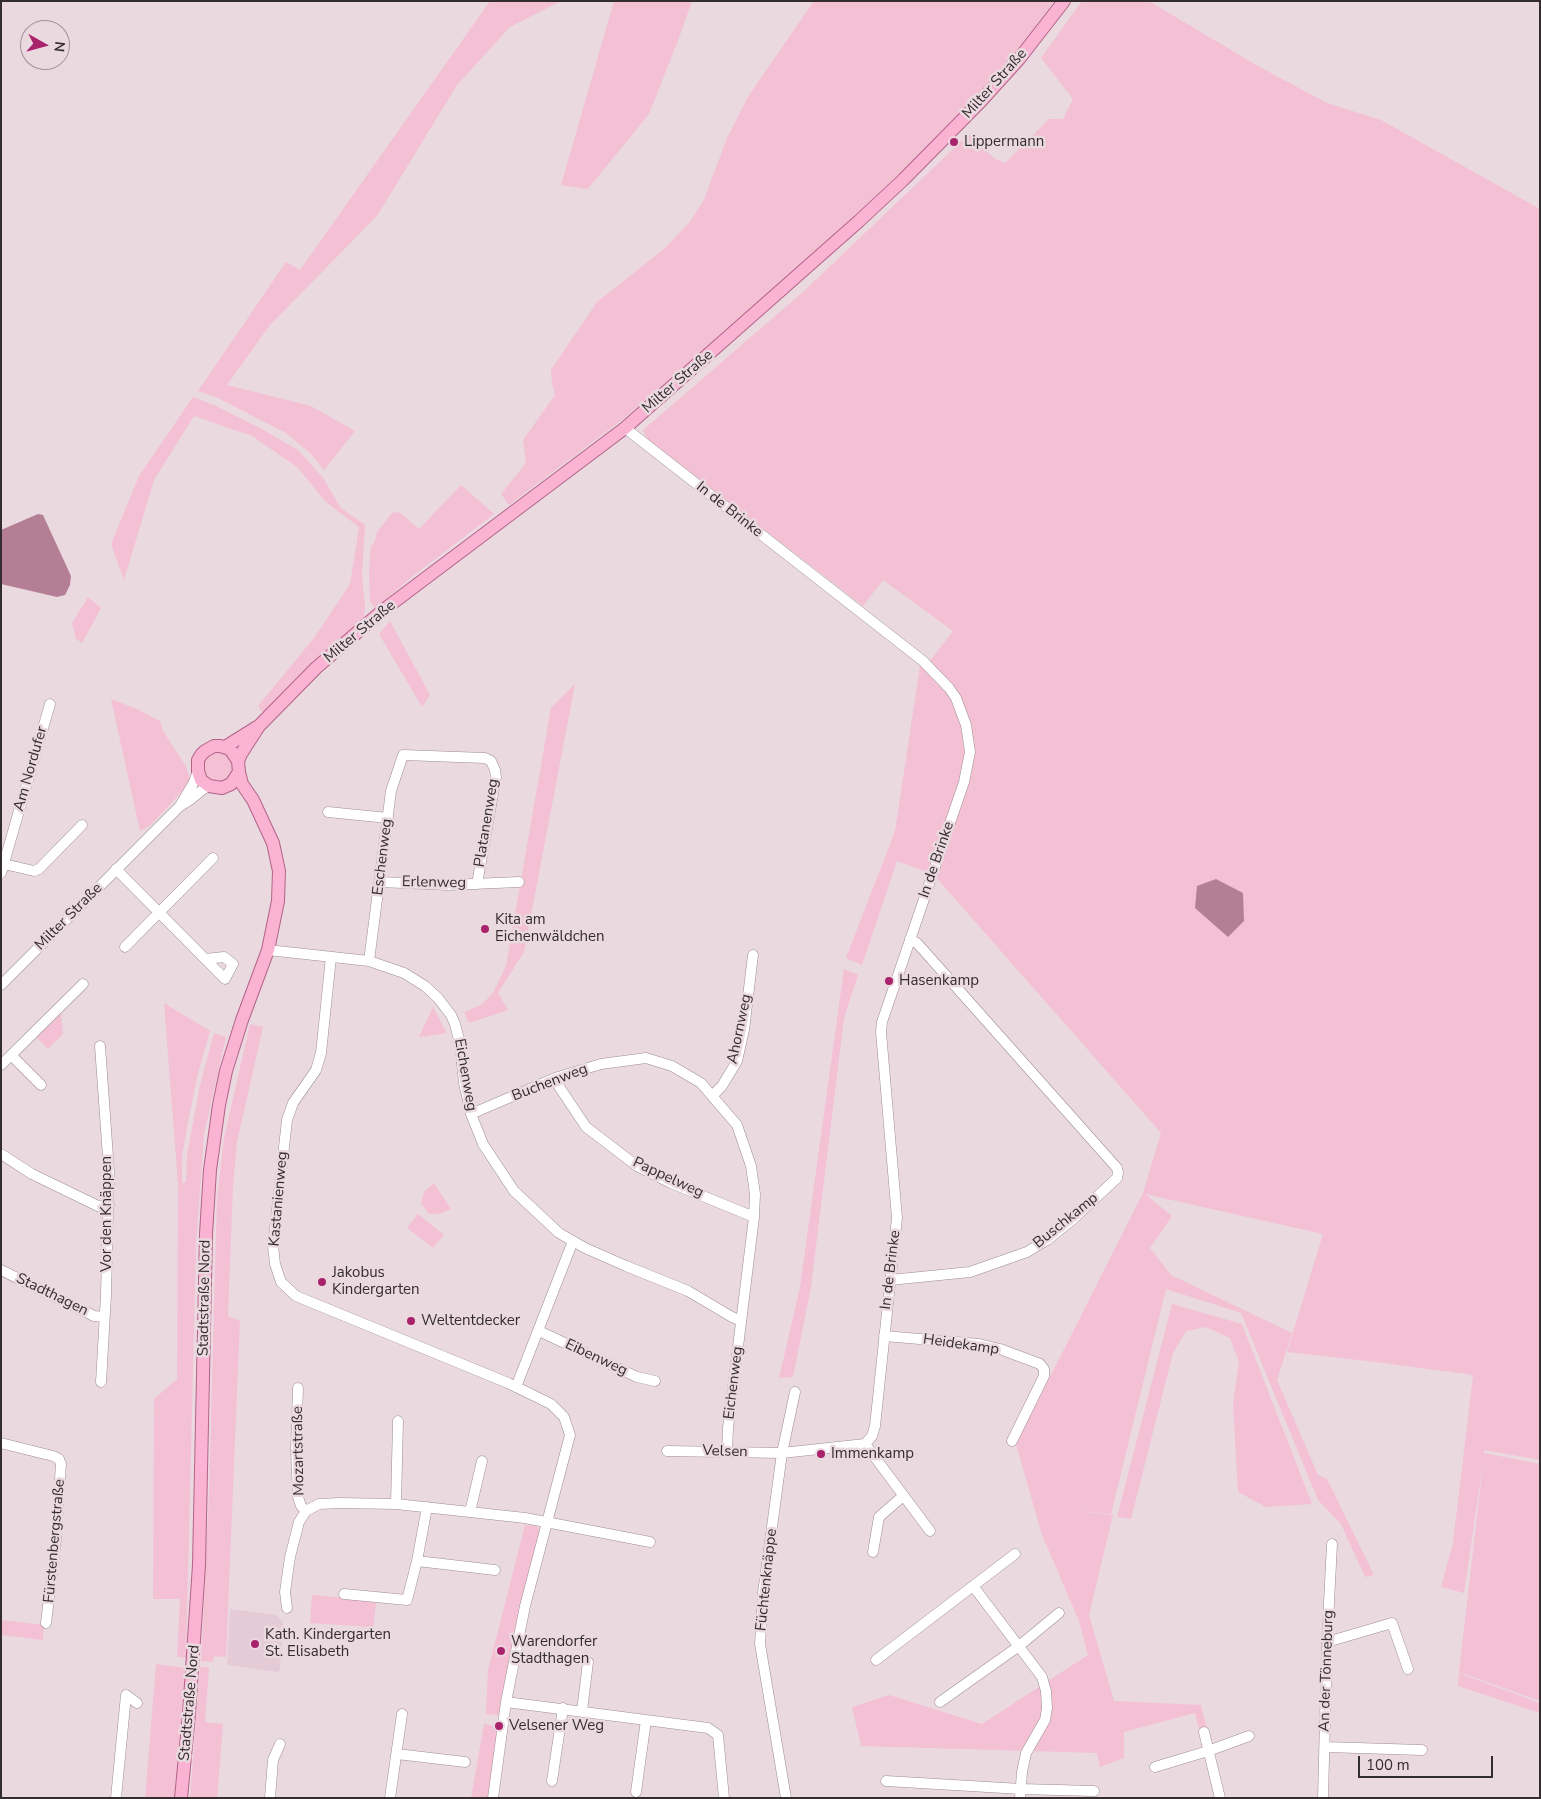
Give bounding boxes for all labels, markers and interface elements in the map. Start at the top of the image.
north arrow [20,20,70,70]
text: N [49,40,69,53]
street label: Milter Straße [959,45,1031,123]
place label: Lippermann [964,133,1044,151]
marker: Lippermann [948,136,960,148]
street label: Milter Straße [639,346,717,418]
street label: In de Brinke [692,478,766,542]
street label: Milter Straße [321,597,399,667]
street label: Am Nordufer [10,724,52,814]
street label: Platanenweg [471,777,503,869]
street label: Eschenweg [369,818,397,896]
street label: In de Brinke [916,819,958,901]
street label: Erlenweg [402,873,466,893]
street label: Milter Straße [32,880,106,954]
place label: Kita am Eichenwäldchen [495,911,605,946]
marker: Kita am Eichenwäldchen [479,923,491,935]
place label: Hasenkamp [899,972,979,990]
marker: Hasenkamp [883,975,895,987]
street label: Ahornweg [724,992,756,1066]
street label: Eichenweg [450,1037,480,1113]
street label: Buchenweg [510,1060,590,1106]
street label: Kastanienweg [266,1151,292,1247]
street label: Pappelweg [630,1154,706,1202]
street label: Vor den Knäppen [98,1156,116,1272]
street label: Buschkamp [1030,1189,1102,1253]
street label: In de Brinke [877,1229,905,1311]
street label: Stadtstraße Nord [195,1240,215,1356]
place label: Jakobus Kindergarten [332,1264,420,1299]
street label: Stadthagen [13,1270,91,1320]
marker: Jakobus Kindergarten [316,1276,328,1288]
place label: Weltentdecker [421,1312,520,1330]
marker: Weltentdecker [405,1315,417,1327]
street label: Heidekamp [922,1331,1000,1359]
street label: Eibenweg [562,1336,630,1380]
street label: Eichenweg [721,1345,747,1421]
street label: Mozartstraße [289,1406,309,1496]
street label: Velsen [702,1442,748,1462]
place label: Immenkamp [831,1445,914,1463]
marker: Immenkamp [815,1448,827,1460]
street label: Fürstenbergstraße [41,1478,69,1604]
street label: Füchtenknäppe [753,1528,781,1632]
street label: An der Tönneburg [1316,1610,1338,1732]
place label: Kath. Kindergarten St. Elisabeth [265,1626,391,1661]
place label: Warendorfer Stadthagen [511,1633,597,1668]
marker: Kath. Kindergarten St. Elisabeth [249,1638,261,1650]
street label: Stadtstraße Nord [176,1644,204,1762]
marker: Warendorfer Stadthagen [495,1645,507,1657]
place label: Velsener Weg [509,1717,604,1735]
marker: Velsener Weg [493,1720,505,1732]
scale bar [1361,1746,1496,1778]
text: 100 m [1366,1755,1410,1775]

